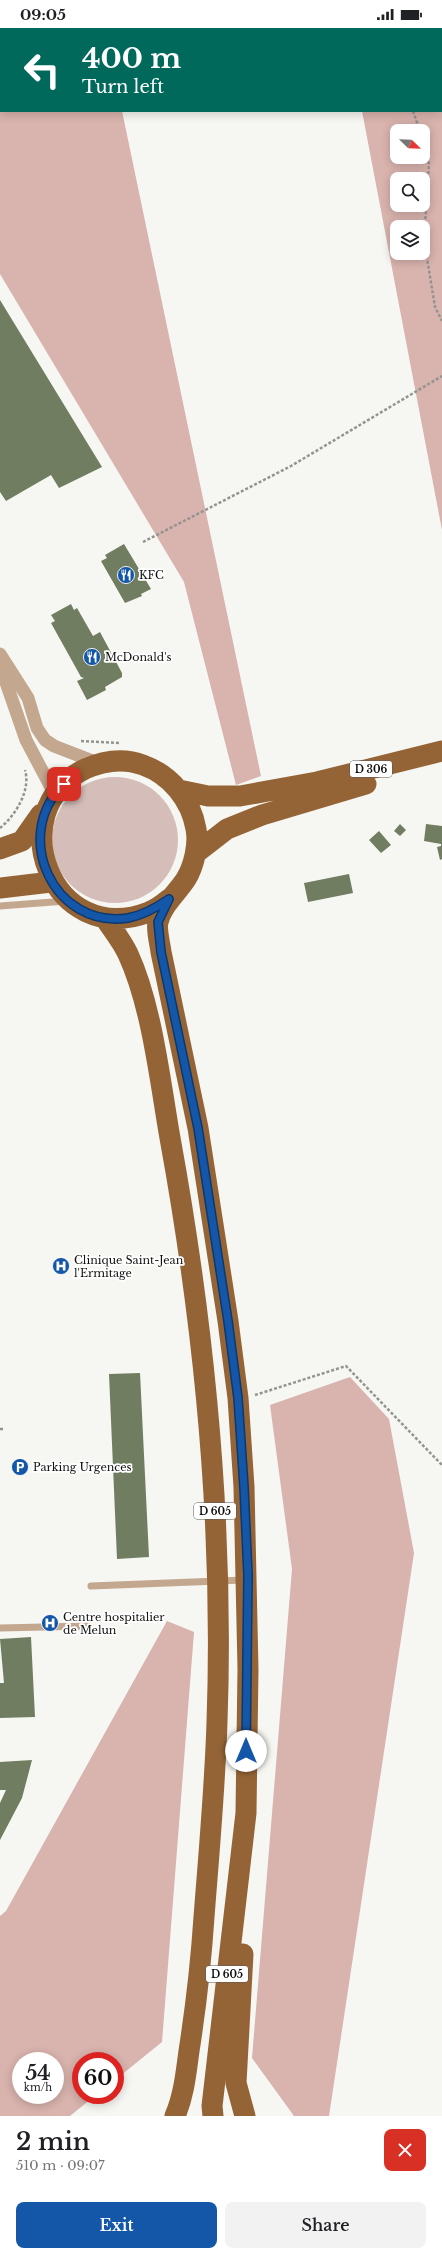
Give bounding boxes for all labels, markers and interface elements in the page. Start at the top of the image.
text: 09:05 [20,5,66,24]
text: 400 m [82,41,181,76]
icon: left [16,44,68,96]
text: Turn left [82,76,164,98]
north arrow [390,124,430,164]
map controls [390,124,430,260]
button: search [390,172,430,212]
button: layers [390,220,430,260]
restaurant icon: KFC [116,565,136,585]
place label: KFC [139,568,164,582]
restaurant icon: McDonald's [82,647,102,667]
place label: McDonald's [105,650,171,664]
road number: D 306 [350,761,392,777]
pin [47,767,81,801]
icon: arrive [53,773,75,795]
place label: Clinique Saint-Jean l'Ermitage [74,1253,184,1280]
hospital icon: Clinique Saint-Jean l'Ermitage [51,1256,71,1276]
parking icon: Parking Urgences [10,1457,30,1477]
place label: Parking Urgences [33,1460,131,1474]
road number: D 605 [194,1503,236,1519]
place label: Centre hospitalier de Melun [63,1610,165,1637]
hospital icon: Centre hospitalier de Melun [40,1613,60,1633]
position arrow [225,1730,267,1772]
road number: D 605 [206,1966,248,1982]
speed limit sign: 60 [72,2052,124,2104]
text: 54 [25,2061,51,2085]
text: km/h [24,2081,52,2094]
text: 2 min [16,2127,90,2156]
button: close [384,2129,426,2171]
text: 510 m · 09:07 [16,2157,104,2174]
button: Exit [16,2202,217,2248]
button: Share [225,2202,426,2248]

